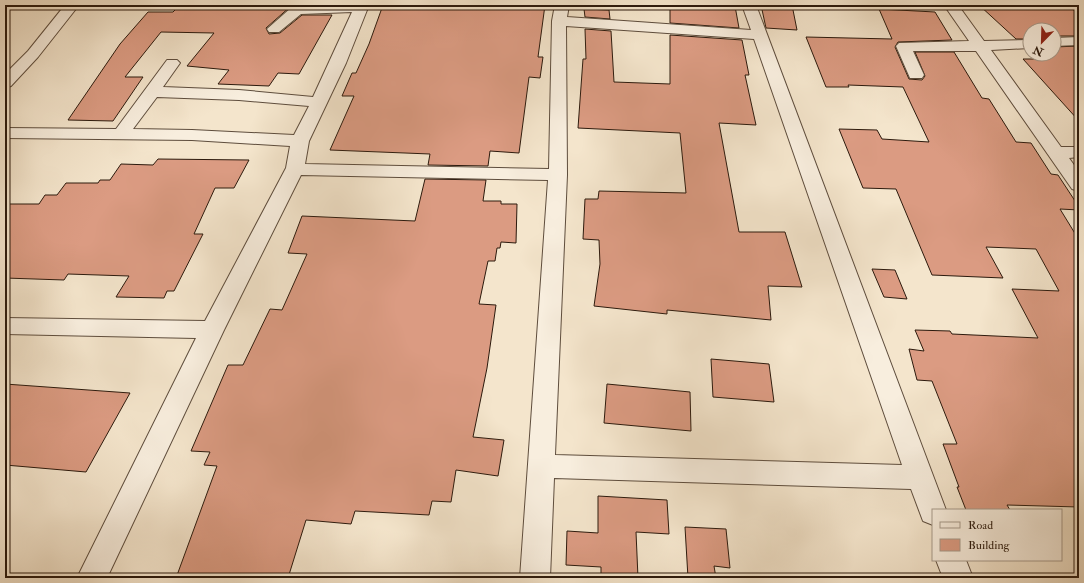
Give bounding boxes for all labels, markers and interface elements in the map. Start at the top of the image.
north arrow [1022,22,1062,62]
text: N [1030,42,1046,59]
legend [932,509,1062,561]
text: Road [968,518,993,533]
text: Building [968,538,1011,553]

